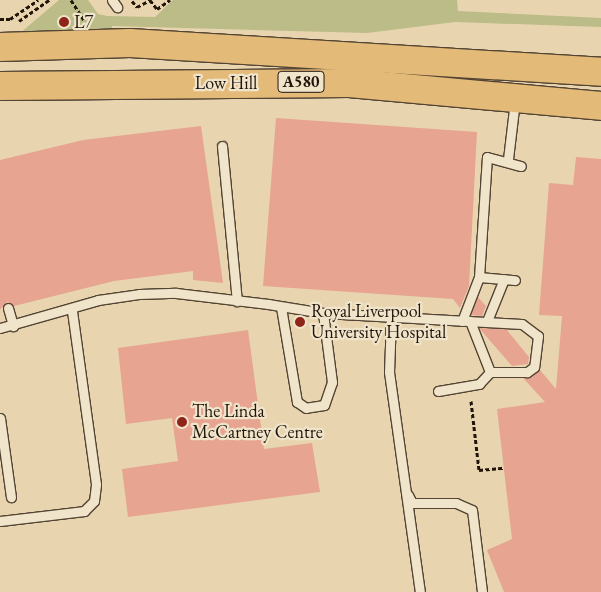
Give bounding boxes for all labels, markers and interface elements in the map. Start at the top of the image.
place label: L7 [74,11,93,33]
marker: L7 [58,16,70,28]
road number: A580 [277,68,325,95]
street label: Low Hill [195,72,257,94]
place label: Royal Liverpool University Hospital [311,301,446,344]
marker: Royal Liverpool University Hospital [293,315,307,329]
place label: The Linda McCartney Centre [192,401,323,444]
marker: The Linda McCartney Centre [176,416,188,428]

